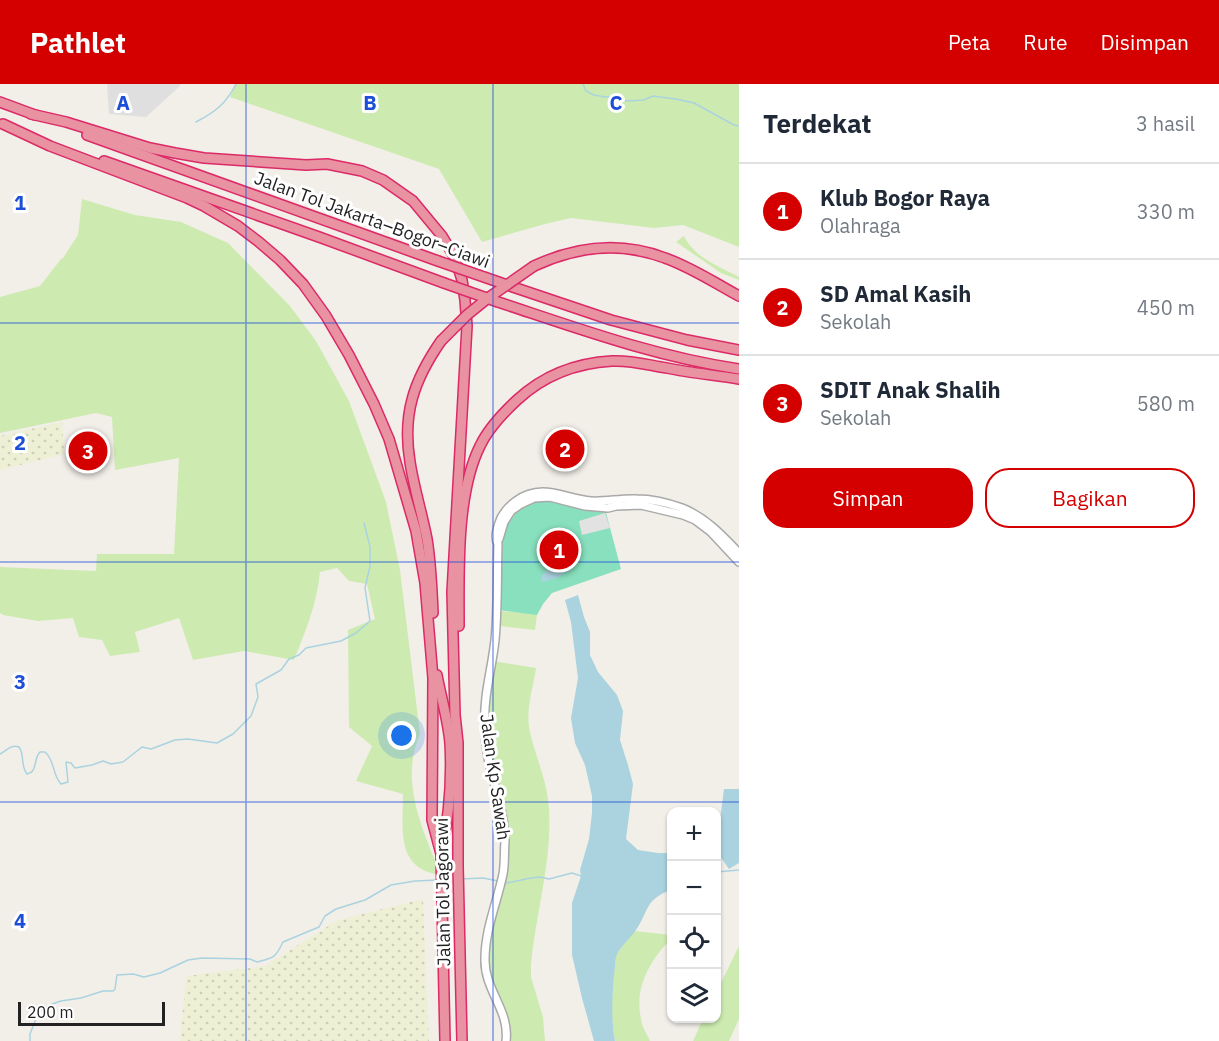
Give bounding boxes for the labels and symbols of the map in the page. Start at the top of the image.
text: A [116,89,130,116]
text: B [363,89,377,116]
text: C [609,89,623,116]
street label: Jalan Tol Jakarta–Bogor–Ciawi [251,166,493,273]
text: 1 [14,189,26,216]
pin: 2 [546,426,584,472]
pin: 3 [68,428,107,473]
text: 2 [14,429,26,456]
pin: 1 [540,528,578,572]
text: 3 [14,668,26,695]
street label: Jalan Kp Sawah [475,712,516,842]
your location [387,721,416,750]
street label: Jalan Tol Jagorawi [430,817,455,967]
text: 4 [14,907,26,934]
scale bar [18,999,165,1026]

